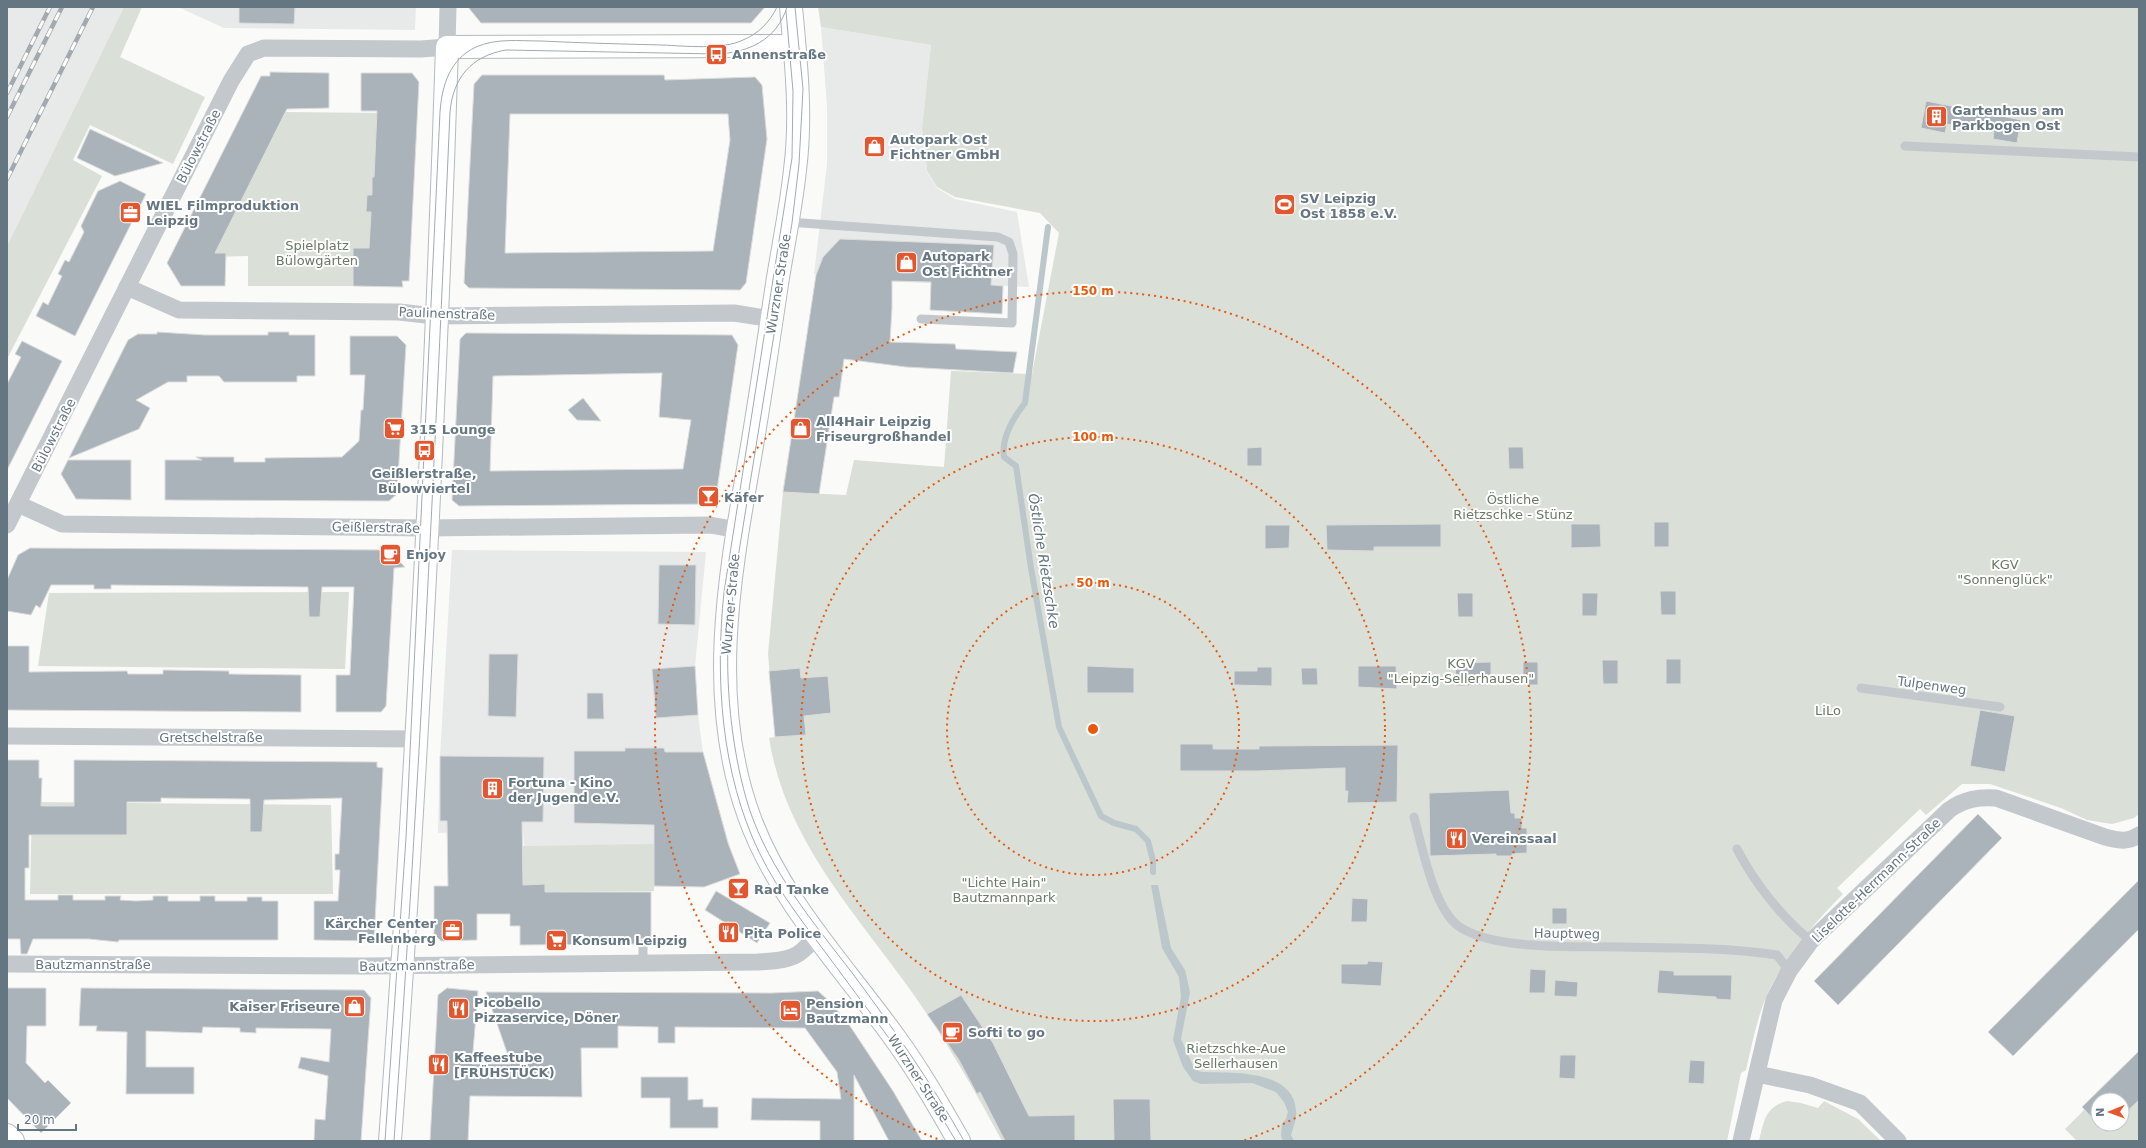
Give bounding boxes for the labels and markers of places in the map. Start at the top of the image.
bus stop icon: Annenstraße [703,41,729,67]
place label: Annenstraße [732,47,826,62]
place label: Gartenhaus am Parkbogen Ost [1952,103,2064,133]
building icon: Gartenhaus am Parkbogen Ost [1923,104,1949,130]
place label: Autopark Ost Fichtner GmbH [890,132,1000,162]
shop icon: Autopark Ost Fichtner GmbH [862,133,888,159]
place label: SV Leipzig Ost 1858 e.V. [1300,191,1397,221]
sports icon: SV Leipzig Ost 1858 e.V. [1272,192,1298,218]
place label: WIEL Filmproduktion Leipzig [146,198,299,228]
office icon: WIEL Filmproduktion Leipzig [118,199,144,225]
place label: Autopark Ost Fichtner [922,249,1013,279]
shop icon: Autopark Ost Fichtner [894,250,920,276]
place label: All4Hair Leipzig Friseurgroßhandel [816,414,951,444]
shop icon: All4Hair Leipzig Friseurgroßhandel [787,415,813,441]
supermarket icon: 315 Lounge [382,416,408,442]
place label: 315 Lounge [410,422,496,437]
bus stop icon: Geißlerstraße, Bülowviertel [411,438,437,464]
place label: Geißlerstraße, Bülowviertel [371,466,477,496]
bar icon: Käfer [695,484,721,510]
place label: Käfer [724,490,764,505]
cafe icon: Enjoy [378,541,404,567]
place label: Enjoy [406,547,447,562]
centre of rings [1086,722,1100,736]
place label: Fortuna - Kino der Jugend e.V. [508,775,619,805]
building icon: Fortuna - Kino der Jugend e.V. [479,776,505,802]
restaurant icon: Vereinssaal [1444,825,1470,851]
place label: Vereinssaal [1472,831,1557,846]
bar icon: Rad Tanke [725,876,751,902]
place label: Rad Tanke [754,882,829,897]
place label: Kärcher Center Fellenberg [325,916,437,946]
office icon: Kärcher Center Fellenberg [439,917,465,943]
restaurant icon: Pita Police [716,920,742,946]
place label: Pita Police [744,926,822,941]
supermarket icon: Konsum Leipzig [544,927,570,953]
place label: Konsum Leipzig [572,933,687,948]
shop icon: Kaiser Friseure [342,993,368,1019]
place label: Picobello Pizzaservice, Döner [474,995,619,1025]
restaurant icon: Picobello Pizzaservice, Döner [446,996,472,1022]
place label: Pension Bautzmann [806,996,889,1026]
hotel icon: Pension Bautzmann [778,997,804,1023]
place label: Kaiser Friseure [229,999,340,1014]
cafe icon: Softi to go [939,1019,965,1045]
place label: Softi to go [968,1025,1045,1040]
place label: Kaffeestube [FRÜHSTÜCK) [454,1050,555,1080]
restaurant icon: Kaffeestube [FRÜHSTÜCK) [425,1051,451,1077]

